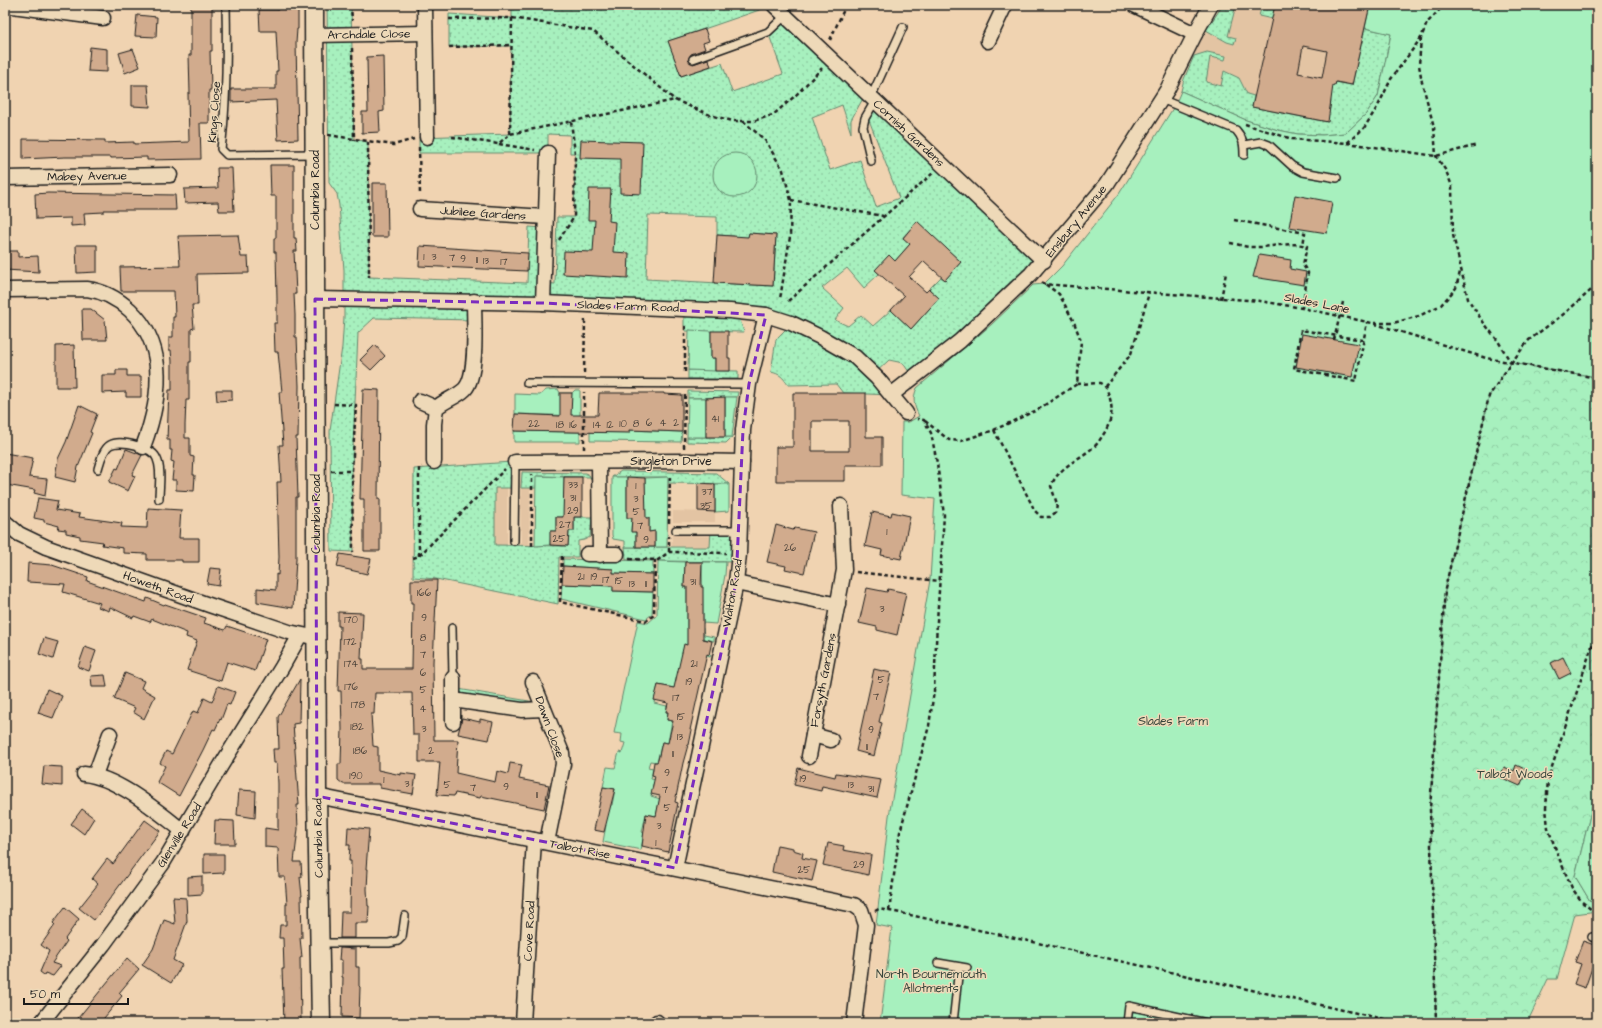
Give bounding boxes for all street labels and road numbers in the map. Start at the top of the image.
street label: Archdale Close [327,25,411,44]
street label: Kings Close [204,80,226,143]
street label: Cornish Gardens [869,96,948,171]
street label: Columbia Road [307,150,324,230]
street label: Mabey Avenue [47,167,127,187]
street label: Ensbury Avenue [1042,181,1112,262]
street label: Jubilee Gardens [439,202,527,225]
street label: Slades Lane [1283,289,1351,318]
street label: Slades Farm Road [577,296,679,317]
street label: Singleton Drive [630,453,712,471]
street label: Columbia Road [308,474,325,554]
street label: Walton Road [718,558,747,629]
street label: Howeth Road [120,567,195,608]
street label: Forsyth Gardens [806,632,842,729]
street label: Dawn Close [531,694,569,761]
street label: Columbia Road [309,798,328,878]
street label: Glenville Road [153,800,206,871]
street label: Talbot Rise [548,835,612,864]
street label: Cove Road [519,900,540,962]

